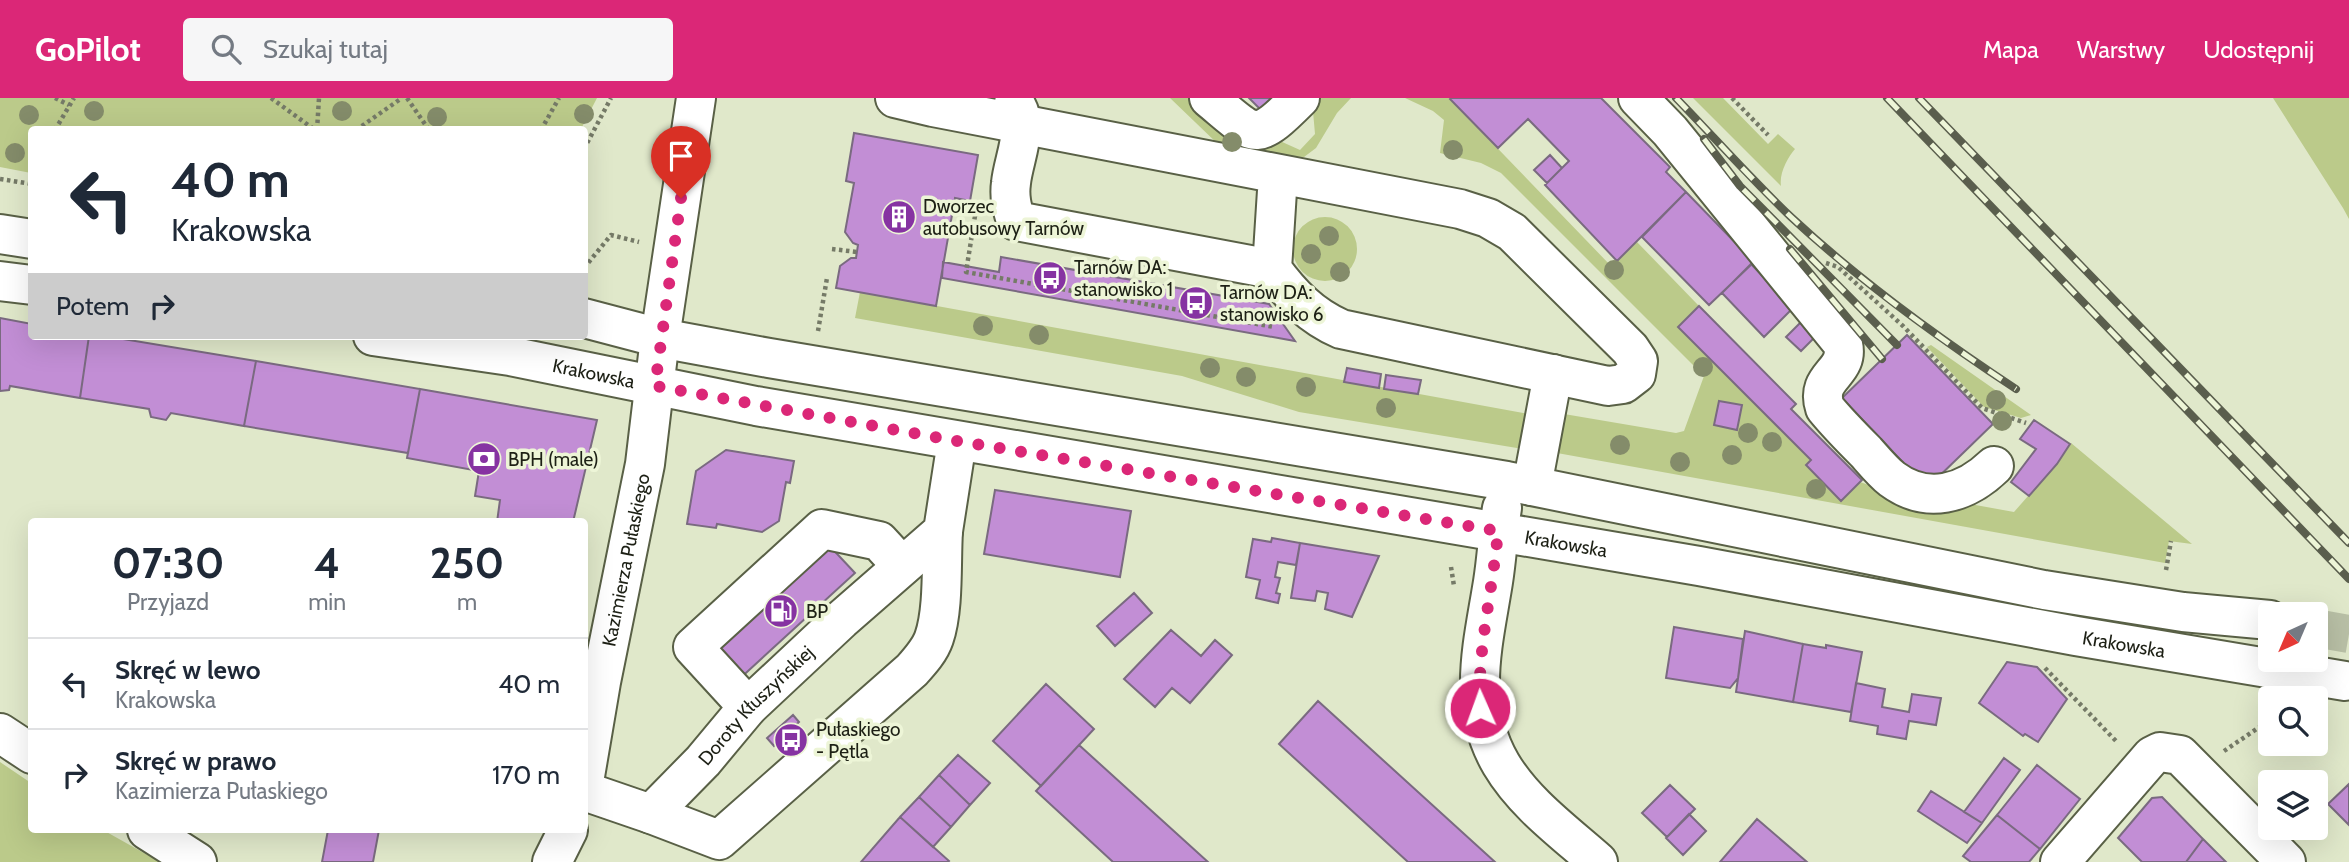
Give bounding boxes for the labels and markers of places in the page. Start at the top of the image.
pin [651,126,711,198]
place label: Dworzec autobusowy Tarnów [923,195,1084,240]
building icon: Dworzec autobusowy Tarnów [880,198,918,236]
place label: Tarnów DA: stanowisko 1 [1074,256,1173,301]
bus stop icon: Tarnów DA: stanowisko 1 [1031,259,1069,297]
place label: Tarnów DA: stanowisko 6 [1220,281,1324,326]
bus stop icon: Tarnów DA: stanowisko 6 [1177,284,1215,322]
bank icon: BPH (male) [465,440,503,478]
place label: BPH (male) [508,448,599,471]
fuel station icon: BP [762,592,800,630]
place label: BP [806,600,828,623]
place label: Pułaskiego - Pętla [816,718,900,763]
bus stop icon: Pułaskiego - Pętla [772,721,810,759]

